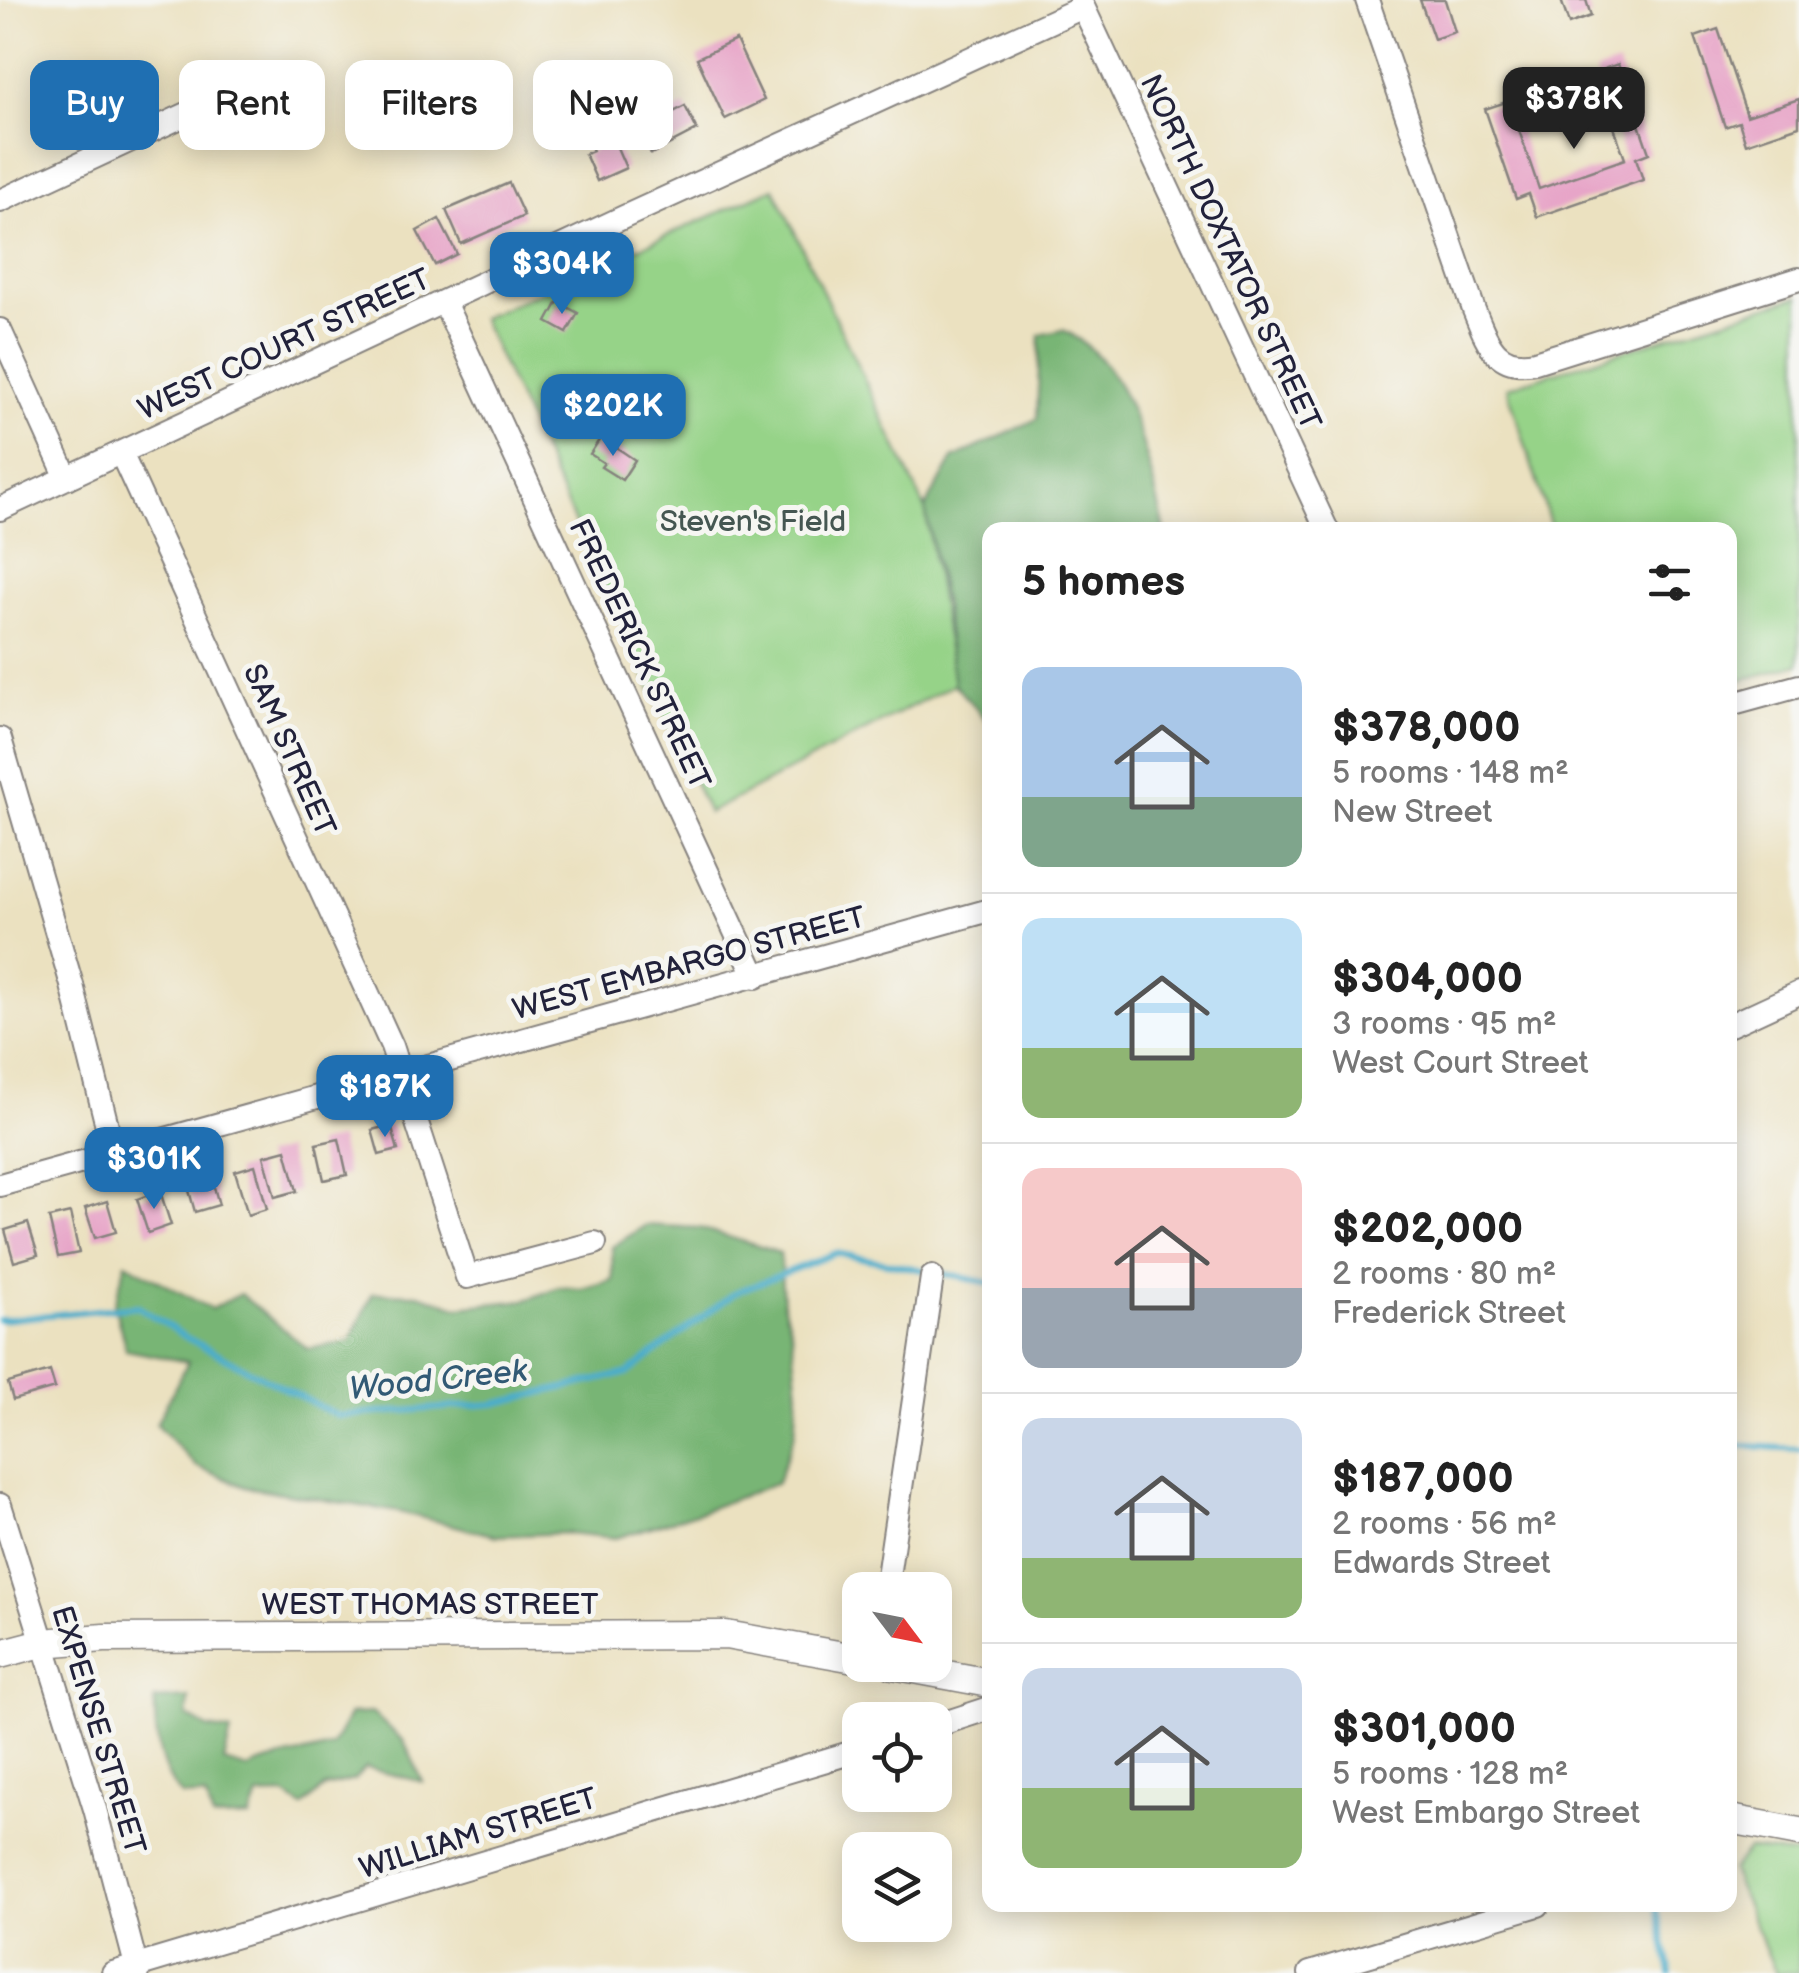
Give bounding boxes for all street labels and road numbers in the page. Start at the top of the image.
street label: NORTH DOXTATOR STREET [1132,69,1328,436]
street label: WEST COURT STREET [133,261,436,428]
street label: FREDERICK STREET [561,514,718,795]
street label: SAM STREET [235,659,343,842]
street label: WEST EMBARGO STREET [509,899,870,1028]
street label: WEST THOMAS STREET [261,1587,599,1623]
street label: EXPENSE STREET [43,1602,153,1859]
street label: WILLIAM STREET [355,1781,602,1887]

